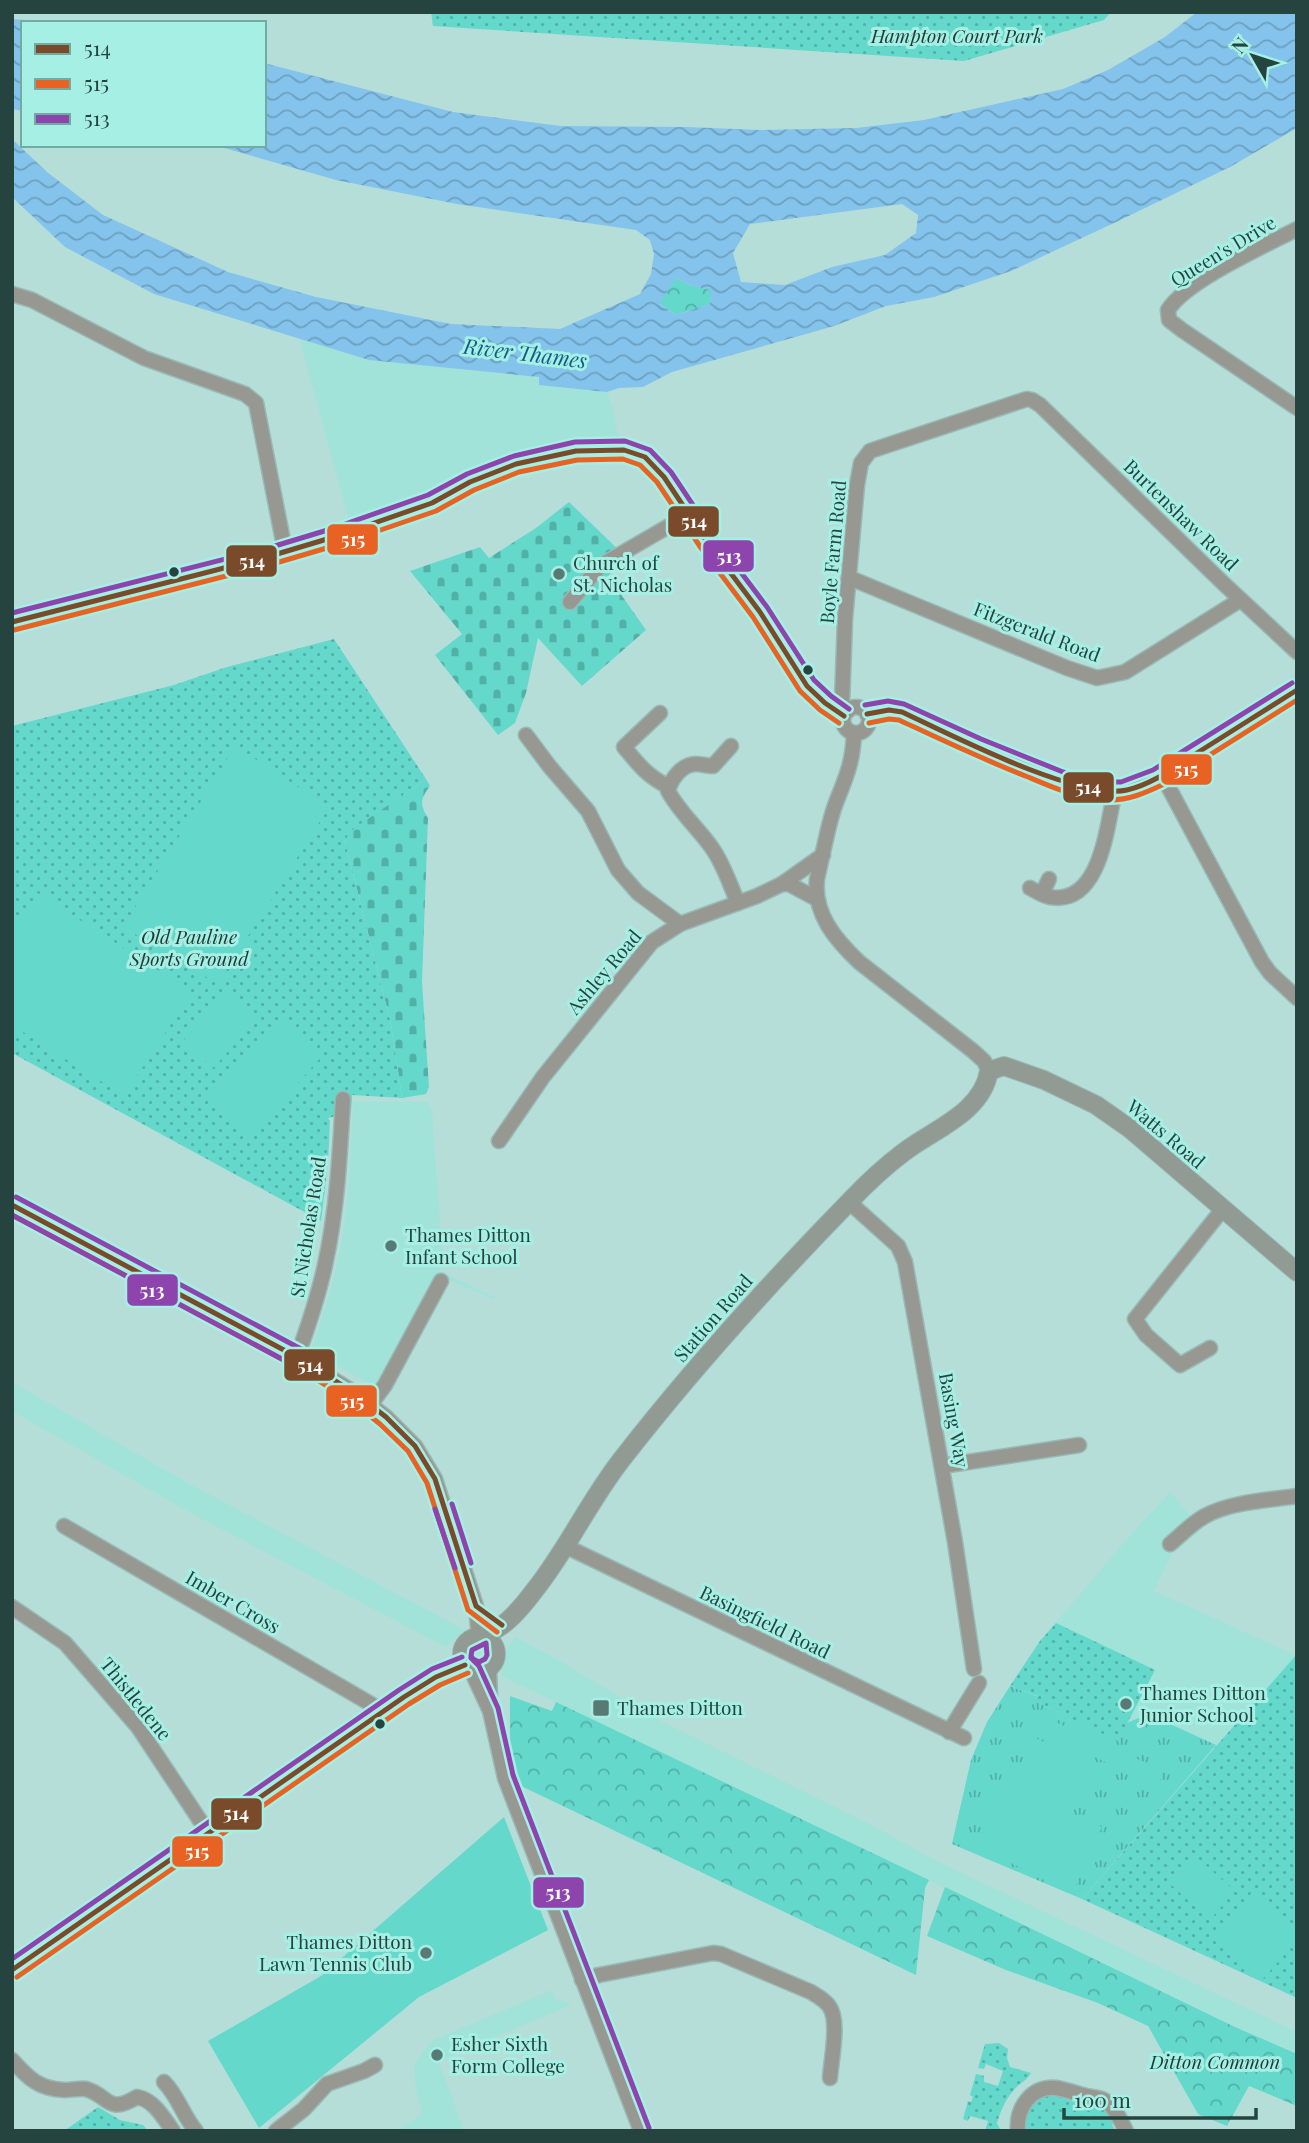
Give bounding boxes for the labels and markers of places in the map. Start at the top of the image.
place label: Church of St. Nicholas [573,549,672,597]
unlabelled marker [167,565,181,579]
marker: Church of St. Nicholas [551,566,567,582]
unlabelled marker [801,663,815,677]
place label: Thames Ditton Infant School [405,1221,531,1269]
marker: Thames Ditton Infant School [383,1238,399,1254]
place label: Thames Ditton Junior School [1139,1679,1266,1727]
place label: Thames Ditton [617,1694,743,1720]
marker: Thames Ditton Junior School [1118,1696,1134,1712]
marker: Thames Ditton [591,1698,611,1718]
unlabelled marker [373,1717,387,1731]
place label: Thames Ditton Lawn Tennis Club [259,1928,413,1976]
marker: Thames Ditton Lawn Tennis Club [418,1945,434,1961]
place label: Esher Sixth Form College [451,2030,565,2078]
marker: Esher Sixth Form College [429,2047,445,2063]

